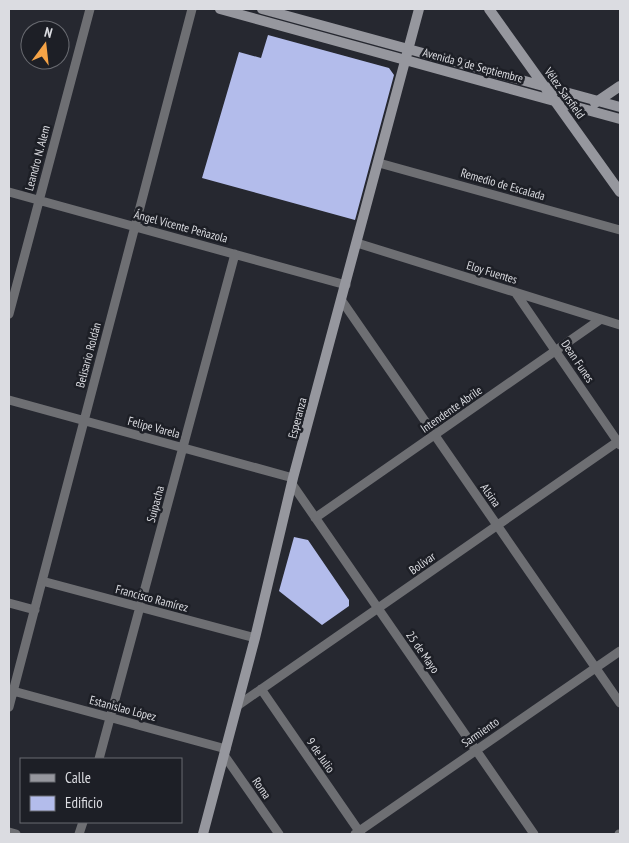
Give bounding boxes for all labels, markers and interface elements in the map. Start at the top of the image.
north arrow [20,20,70,70]
text: N [42,23,54,42]
street label: Avenida 9 de Septiembre [421,44,525,86]
street label: Vélez Sarsfield [541,64,589,122]
street label: Leandro N. Alem [21,124,53,192]
street label: Remedio de Escalada [459,165,547,203]
street label: Ángel Vicente Peñazola [133,206,230,246]
street label: Eloy Fuentes [465,257,519,287]
street label: Belisario Roldán [72,321,104,389]
street label: Dean Funes [558,337,598,385]
street label: Intendente Abrile [417,382,485,436]
street label: Esperanza [284,396,310,440]
street label: Felipe Varela [126,413,182,441]
street label: Alsina [478,480,504,510]
street label: Suipacha [143,484,167,524]
street label: Bolívar [406,548,439,577]
street label: Francisco Ramírez [114,581,190,615]
street label: 25 de Mayo [403,628,443,676]
street label: Estanislao López [88,692,158,724]
street label: Sarmiento [458,714,502,750]
street label: 9 de Julio [304,735,338,775]
legend [20,758,182,823]
text: Calle [65,768,91,787]
street label: Roma [249,774,275,802]
text: Edificio [65,793,103,812]

